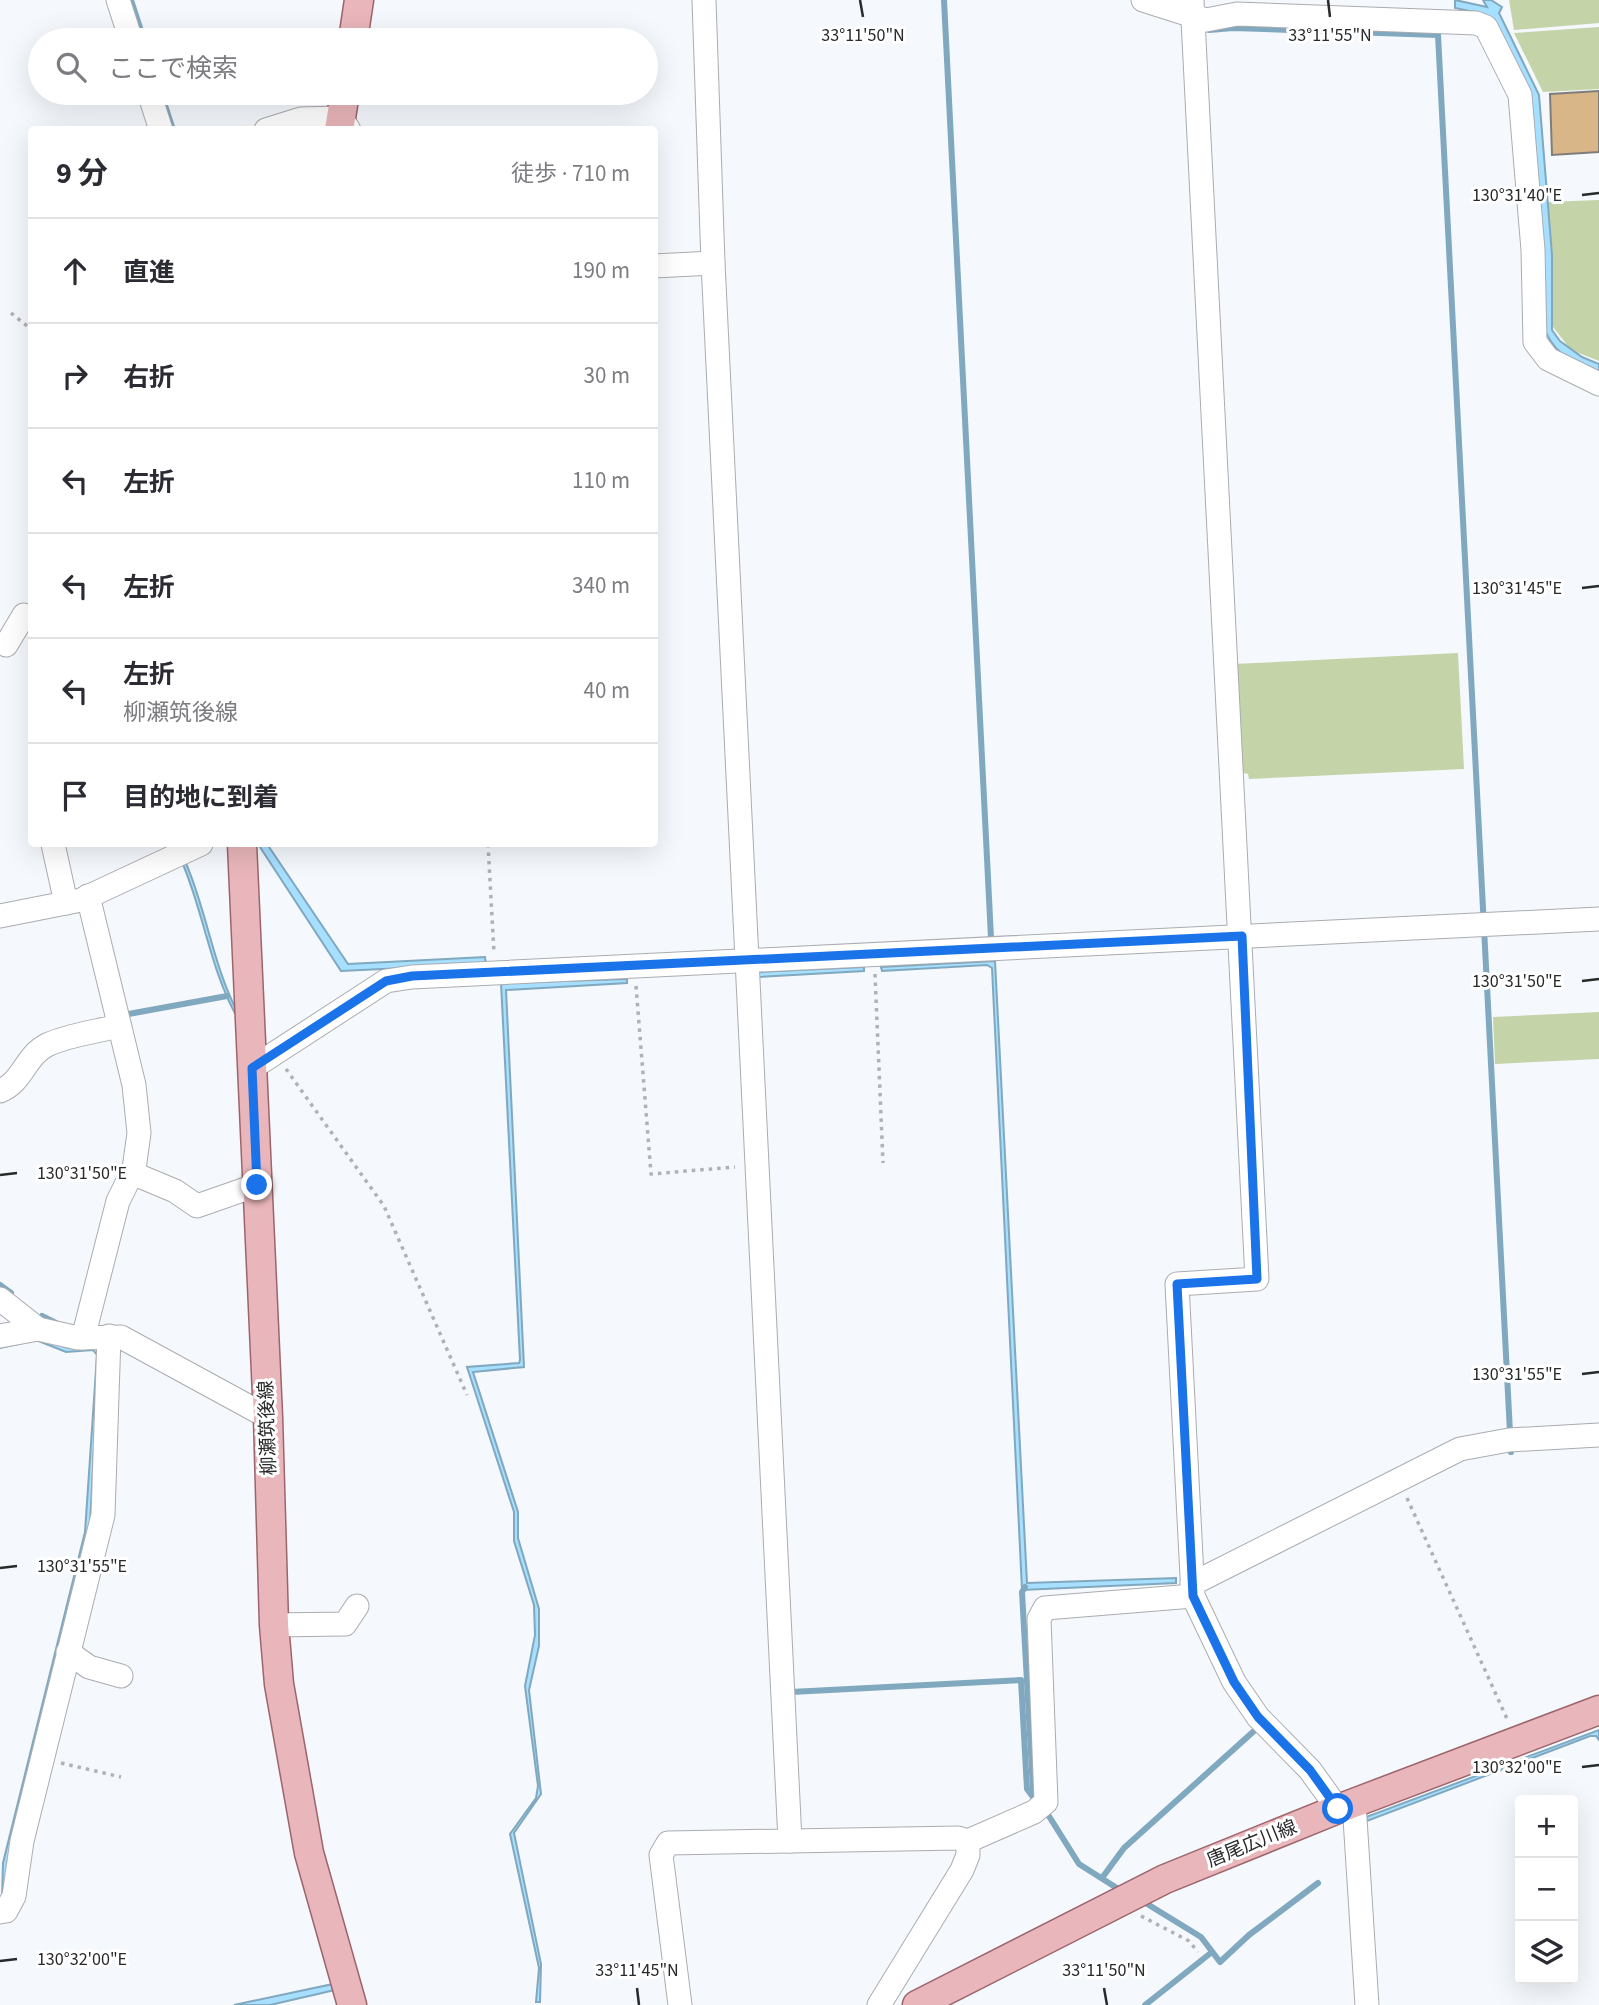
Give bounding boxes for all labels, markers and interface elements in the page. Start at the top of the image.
text: 33°11'50"N [821,23,905,48]
text: 33°11'55"N [1288,23,1372,48]
search box [28,28,658,105]
icon: search [52,48,90,86]
text: ここで検索 [108,50,238,87]
text: 9 分 [56,152,108,195]
text: 徒歩 · 710 m [511,157,630,190]
text: 130°31'40"E [1472,183,1562,208]
icon: ahead [56,252,94,290]
text: 直進 [123,254,175,291]
text: 190 m [572,254,630,287]
icon: right [56,357,94,395]
text: 右折 [123,359,175,396]
text: 30 m [583,359,630,392]
icon: left [56,462,94,500]
text: 左折 [123,464,175,501]
text: 110 m [572,464,630,497]
icon: left [56,567,94,605]
text: 左折 [123,569,175,606]
text: 340 m [572,569,630,602]
text: 130°31'45"E [1472,576,1562,601]
text: 左折 [123,656,175,693]
icon: left [56,672,94,710]
text: 40 m [583,674,630,707]
text: 柳瀬筑後線 [123,696,238,729]
icon: arrive [56,777,94,815]
text: 目的地に到着 [123,779,279,816]
text: 130°31'50"E [1472,969,1562,994]
text: 130°31'50"E [37,1161,127,1186]
route end [241,1169,272,1200]
text: 130°31'55"E [1472,1362,1562,1387]
street label: 柳瀬筑後線 [253,1380,283,1476]
text: 130°31'55"E [37,1554,127,1579]
text: 130°32'00"E [1472,1755,1562,1780]
route start [1322,1793,1353,1824]
map controls [1515,1795,1578,1984]
button: + [1515,1795,1578,1858]
street label: 唐尾広川線 [1203,1814,1301,1874]
button: − [1515,1858,1578,1921]
button: layers [1515,1921,1578,1984]
text: 130°32'00"E [37,1947,127,1972]
text: 33°11'45"N [595,1958,679,1983]
text: 33°11'50"N [1062,1958,1146,1983]

